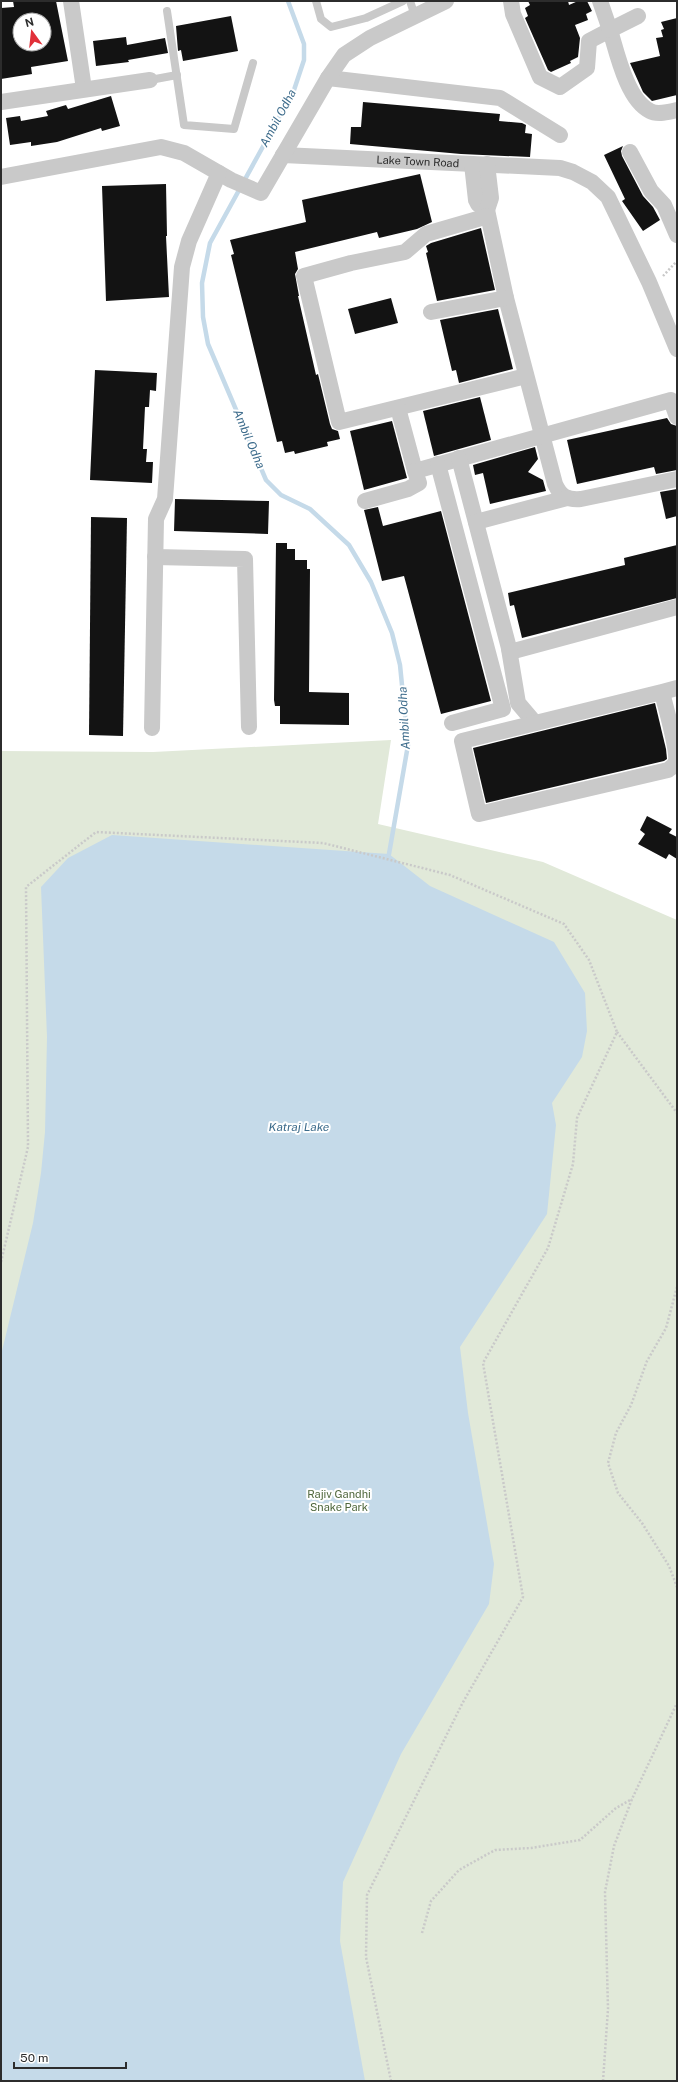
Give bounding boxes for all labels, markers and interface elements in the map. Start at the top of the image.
north arrow [12,12,52,52]
text: N [24,15,35,29]
water label: Ambil Odha [257,87,299,149]
street label: Lake Town Road [376,153,459,169]
water label: Ambil Odha [230,407,268,471]
water label: Ambil Odha [395,686,413,750]
water label: Katraj Lake [269,1120,330,1134]
park label: Rajiv Gandhi Snake Park [307,1488,371,1513]
scale bar [14,2044,126,2070]
text: 50 m [20,2051,48,2065]

